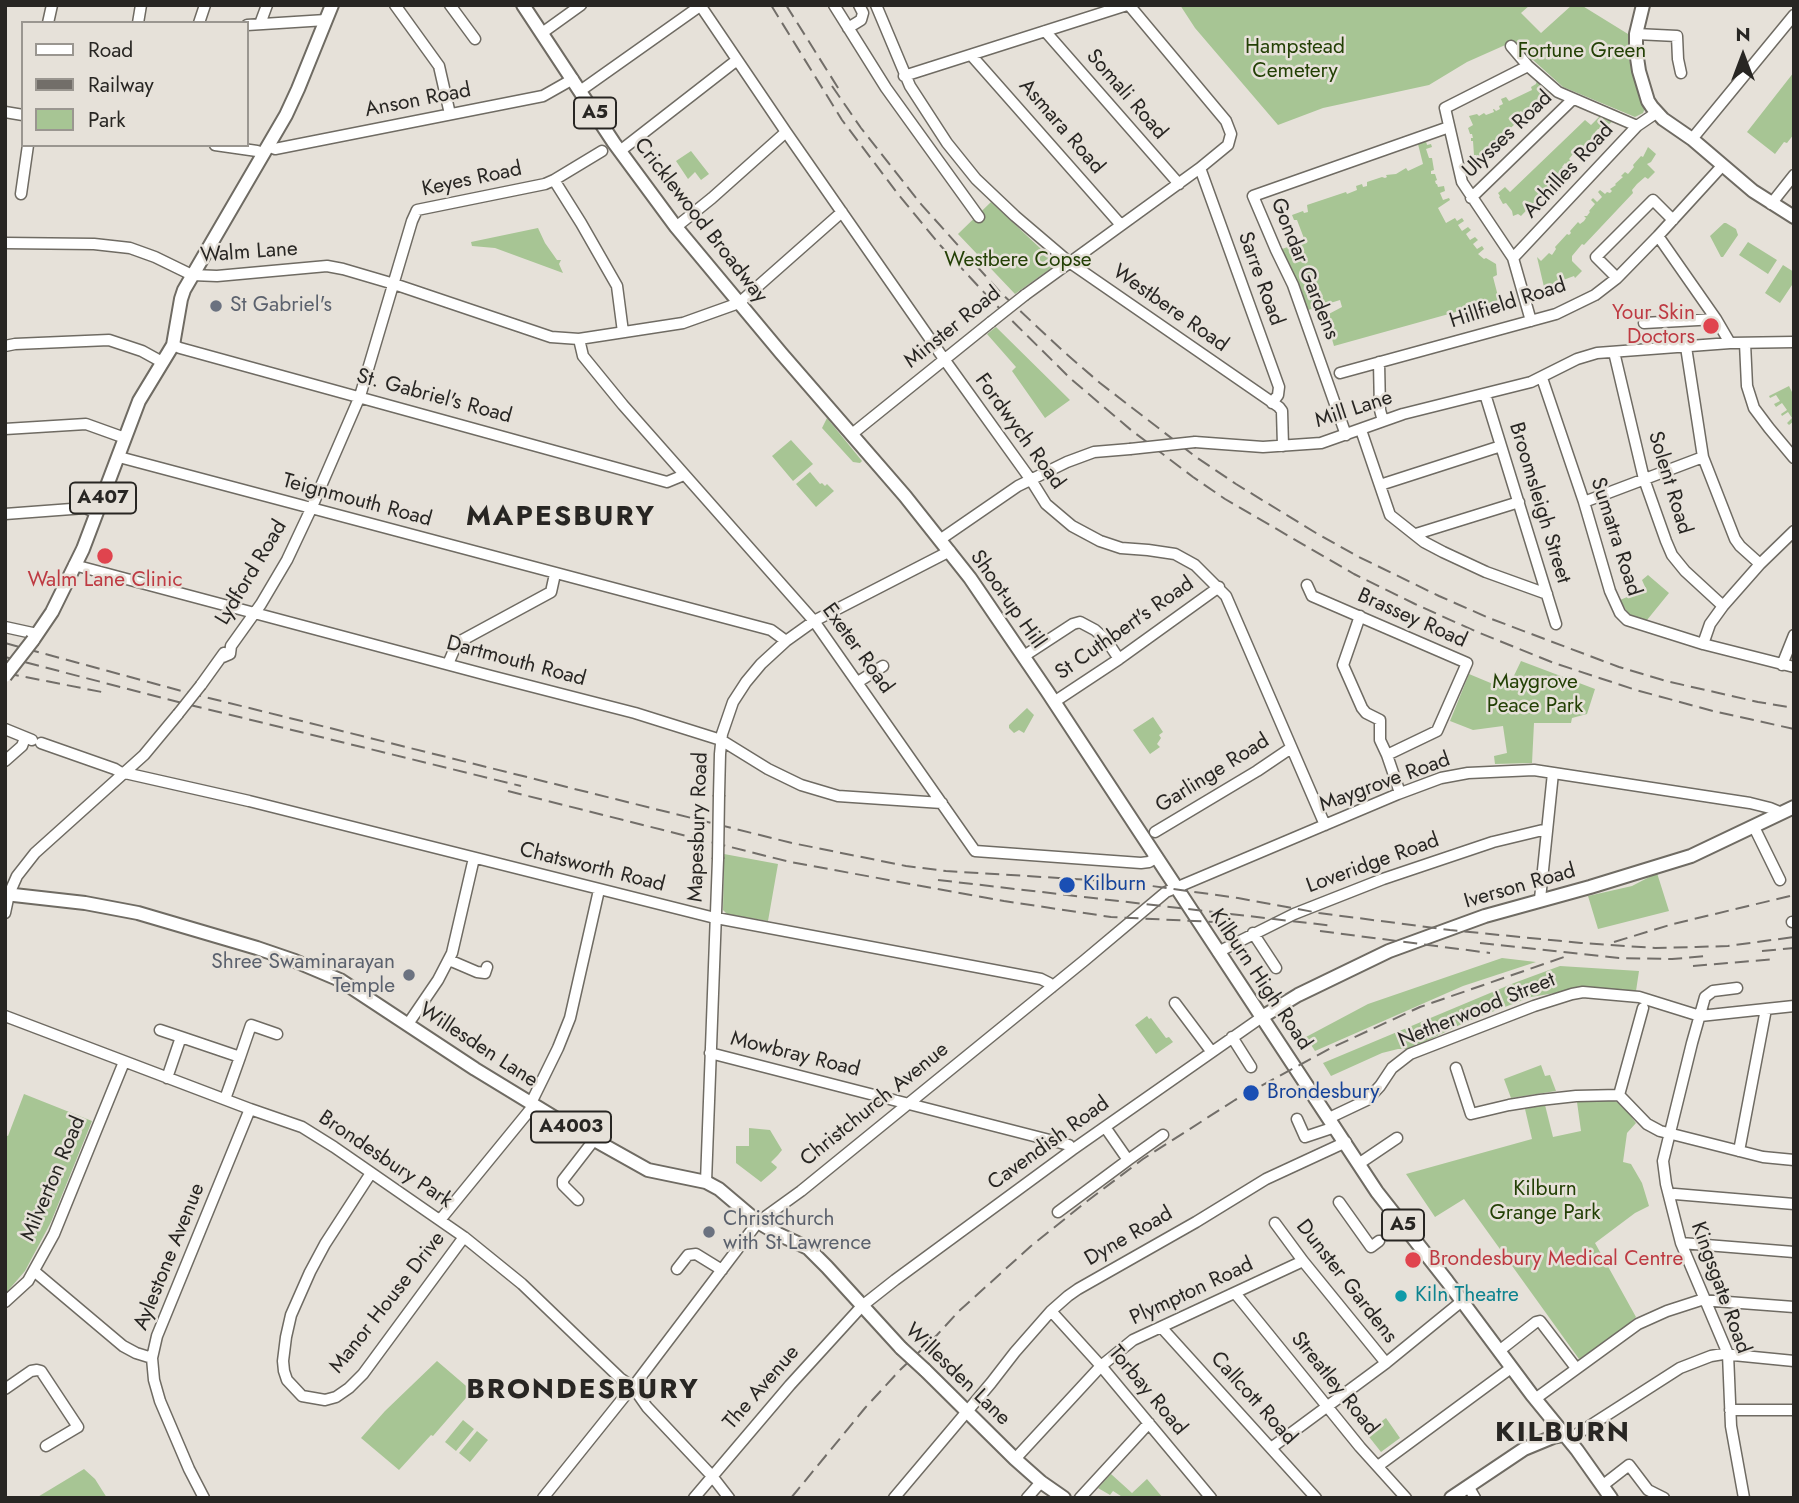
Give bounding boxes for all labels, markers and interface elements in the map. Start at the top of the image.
legend [21,21,248,147]
north arrow [1708,21,1778,91]
text: N [1735,21,1751,48]
text: Road [88,35,133,65]
park label: Hampstead Cemetery [1245,35,1345,85]
park label: Fortune Green [1518,39,1646,65]
street label: Somali Road [1080,45,1172,145]
text: Railway [88,70,154,100]
street label: Asmara Road [1013,74,1109,180]
street label: Anson Road [363,78,473,124]
street label: Ulysses Road [1458,86,1558,184]
road number: A5 [574,97,616,128]
text: Park [88,105,125,135]
street label: Achilles Road [1519,118,1619,224]
street label: Cricklewood Broadway [628,133,772,309]
street label: Keyes Road [420,157,524,203]
street label: Gondar Gardens [1264,195,1344,343]
street label: Sarre Road [1231,229,1289,329]
street label: Walm Lane [199,237,299,269]
park label: Westbere Copse [944,248,1092,274]
street label: Westbere Road [1107,260,1233,358]
street label: Hillfield Road [1447,273,1569,335]
street label: Minster Road [900,282,1006,374]
place label: St Gabriel's [230,293,332,319]
marker: St Gabriel's [208,298,224,314]
place label: Your Skin Doctors [1612,301,1695,351]
marker: Your Skin Doctors [1701,316,1721,336]
street label: St. Gabriel's Road [354,364,514,430]
street label: Fordwych Road [969,369,1069,495]
street label: Mill Lane [1312,386,1396,434]
street label: Broomsleigh Street [1503,420,1575,586]
street label: Solent Road [1641,428,1697,538]
street label: Teignmouth Road [280,469,434,533]
street label: Sumatra Road [1584,475,1646,599]
road number: A407 [70,482,136,513]
district label: MAPESBURY [467,501,655,535]
street label: Lydford Road [211,516,293,630]
marker: Walm Lane Clinic [95,546,115,566]
street label: Shoot-up Hill [964,546,1050,654]
place label: Walm Lane Clinic [27,568,183,594]
street label: St Cuthbert's Road [1051,572,1199,686]
street label: Brassey Road [1353,584,1471,654]
street label: Exeter Road [816,599,898,699]
street label: Dartmouth Road [444,631,588,693]
park label: Maygrove Peace Park [1487,670,1583,720]
street label: Garlinge Road [1152,729,1274,819]
street label: Maygrove Road [1316,748,1454,818]
street label: Mapesbury Road [684,752,714,902]
street label: Loveridge Road [1303,828,1443,900]
street label: Chatsworth Road [517,838,667,898]
street label: Iverson Road [1461,859,1579,915]
place label: Kilburn [1083,872,1146,898]
marker: Kilburn [1057,875,1077,895]
street label: Kilburn High Road [1203,905,1317,1055]
place label: Shree Swaminarayan Temple [211,950,395,1000]
marker: Shree Swaminarayan Temple [401,967,417,983]
street label: Netherwood Street [1395,968,1559,1054]
street label: Willesden Lane [414,998,542,1094]
street label: Mowbray Road [728,1027,862,1083]
street label: Christchurch Avenue [796,1038,954,1172]
place label: Brondesbury [1267,1080,1379,1106]
marker: Brondesbury [1241,1083,1261,1103]
street label: Cavendish Road [983,1092,1115,1196]
street label: Brondesbury Park [313,1106,457,1214]
road number: A4003 [531,1112,611,1142]
street label: Milverton Road [16,1113,92,1245]
park label: Kilburn Grange Park [1489,1177,1601,1227]
street label: Aylestone Avenue [129,1180,211,1334]
street label: Dyne Road [1081,1202,1177,1272]
place label: Christchurch with St Lawrence [723,1207,871,1257]
road number: A5 [1382,1210,1424,1240]
street label: Dunster Gardens [1290,1215,1402,1349]
street label: Kingsgate Road [1685,1219,1755,1357]
marker: Christchurch with St Lawrence [701,1224,717,1240]
street label: Manor House Drive [325,1227,451,1379]
place label: Brondesbury Medical Centre [1429,1247,1683,1273]
marker: Brondesbury Medical Centre [1403,1250,1423,1270]
street label: Plympton Road [1126,1252,1258,1332]
place label: Kiln Theatre [1415,1283,1519,1309]
marker: Kiln Theatre [1393,1288,1409,1304]
street label: Willesden Lane [899,1318,1015,1432]
street label: Streatley Road [1285,1327,1383,1441]
street label: The Avenue [719,1341,805,1435]
street label: Torbay Road [1102,1341,1192,1441]
street label: Callcott Road [1204,1347,1302,1451]
district label: BRONDESBURY [468,1374,698,1408]
district label: KILBURN [1496,1417,1630,1451]

